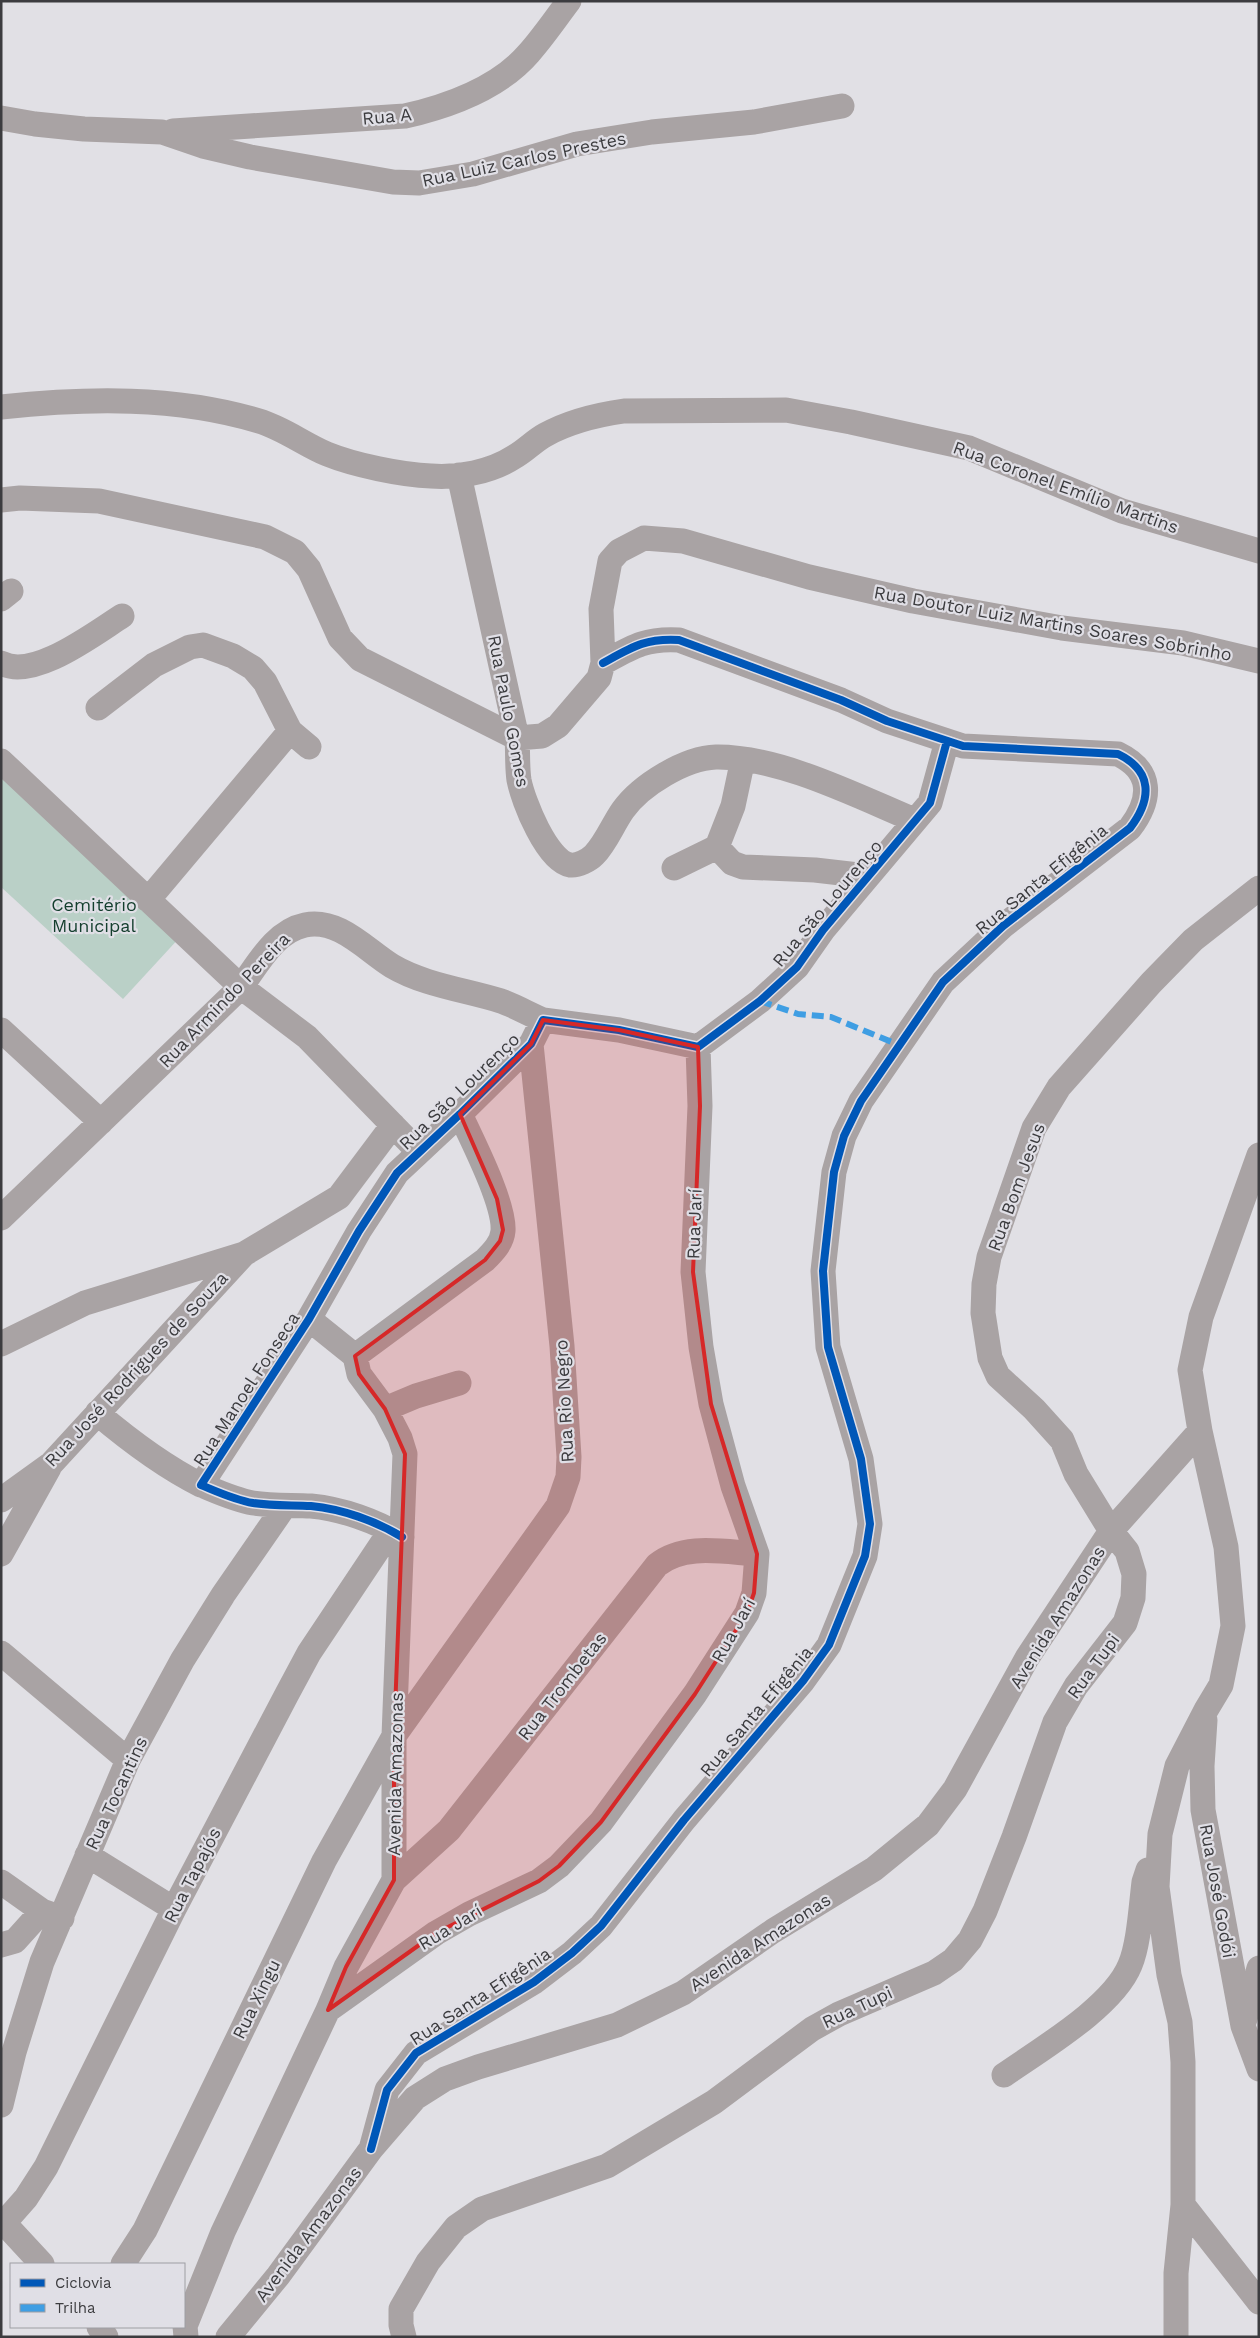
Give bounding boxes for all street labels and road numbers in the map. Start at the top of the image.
street label: Rua A [361,103,413,129]
street label: Rua Luiz Carlos Prestes [420,127,628,191]
street label: Rua Coronel Emílio Martins [950,436,1182,538]
street label: Rua Doutor Luiz Martins Soares Sobrinho [872,581,1234,665]
street label: Rua Paulo Gomes [484,633,534,789]
street label: Rua Santa Efigênia [971,819,1111,939]
street label: Rua São Lourenço [768,835,886,971]
street label: Rua Armindo Pereira [154,928,294,1072]
street label: Rua São Lourenço [394,1028,524,1154]
street label: Rua Bom Jesus [983,1120,1049,1254]
street label: Rua Jarí [682,1188,706,1260]
street label: Rua José Rodrigues de Souza [40,1267,232,1471]
street label: Rua Manoel Fonseca [188,1308,304,1470]
street label: Rua Rio Negro [550,1339,578,1463]
street label: Avenida Amazonas [1005,1542,1109,1692]
street label: Rua Jarí [707,1594,759,1666]
street label: Rua Trombetas [513,1628,611,1744]
street label: Rua Tupi [1062,1629,1124,1703]
street label: Rua Santa Efigênia [695,1641,817,1781]
street label: Avenida Amazonas [383,1692,407,1856]
street label: Rua Tocantins [81,1733,151,1853]
street label: Rua José Godói [1196,1822,1240,1960]
street label: Rua Tapajós [159,1824,225,1926]
street label: Avenida Amazonas [686,1889,834,1995]
street label: Rua Jarí [414,1900,486,1954]
street label: Rua Santa Efigênia [406,1943,554,2049]
street label: Rua Xingu [228,1956,284,2042]
street label: Rua Tupi [818,1982,896,2032]
street label: Avenida Amazonas [250,2162,366,2306]

